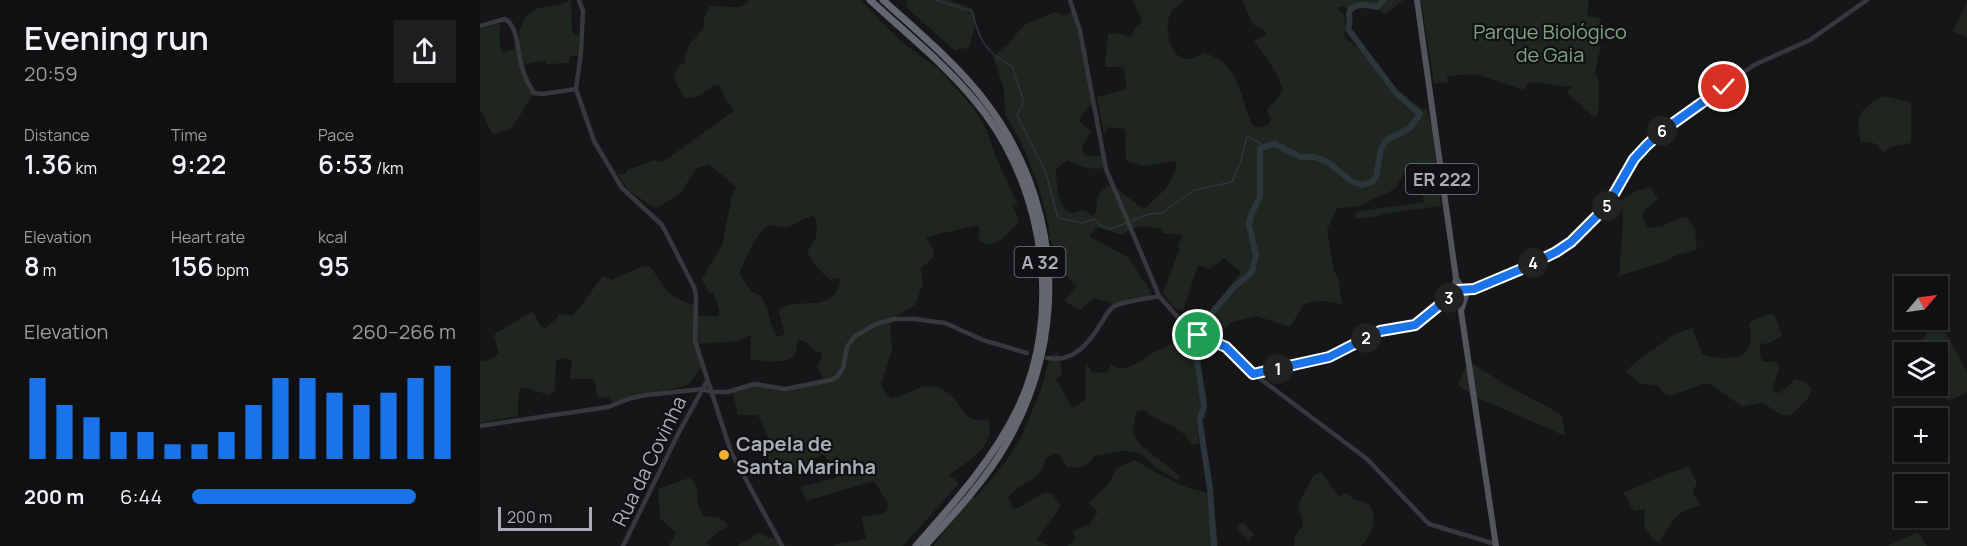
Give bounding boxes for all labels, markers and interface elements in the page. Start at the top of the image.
text: Evening run [24,15,209,60]
park label: Parque Biológico de Gaia [1473,18,1627,68]
button: share [393,20,456,83]
text: 20:59 [24,60,78,87]
pin [1698,61,1749,112]
icon: check [1707,70,1740,103]
pin: 6 [1647,116,1677,146]
text: 6 [1657,120,1667,142]
text: Distance [24,124,90,146]
text: Time [171,124,207,146]
text: Pace [318,124,354,146]
text: 1.36 [24,146,72,182]
text: 9:22 [171,146,226,182]
text: 6:53 [318,146,373,182]
text: km [72,157,97,179]
text: /km [373,157,404,179]
road number: ER 222 [1406,164,1478,194]
pin: 5 [1592,191,1622,221]
text: 5 [1602,195,1612,217]
text: Elevation [24,226,92,248]
text: Heart rate [171,226,245,248]
text: kcal [318,226,347,248]
road number: A 32 [1014,247,1066,277]
text: 8 [24,248,40,284]
text: 156 [171,248,213,284]
text: 95 [318,248,349,284]
pin: 4 [1518,248,1548,278]
text: 4 [1528,252,1538,274]
text: m [40,259,56,281]
text: bpm [213,259,249,281]
north arrow [1894,276,1948,330]
map controls [1894,276,1948,528]
pin: 3 [1434,283,1464,313]
text: 3 [1444,287,1454,309]
pin [1172,309,1223,360]
text: Elevation [24,318,108,345]
text: 260–266 m [352,318,456,345]
icon: arrive [1181,318,1214,351]
pin: 2 [1351,323,1381,353]
text: 2 [1361,327,1371,349]
button: layers [1894,342,1948,396]
pin: 1 [1263,354,1293,384]
text: 1 [1274,358,1282,380]
street label: Rua da Covinha [606,391,692,531]
button: + [1894,408,1948,462]
place label: Capela de Santa Marinha [736,430,876,480]
marker: Capela de Santa Marinha [717,448,731,462]
button: − [1894,474,1948,528]
text: 200 m [24,483,84,510]
text: 6:44 [120,483,162,510]
scale bar [498,504,592,532]
text: 200 m [507,506,552,528]

